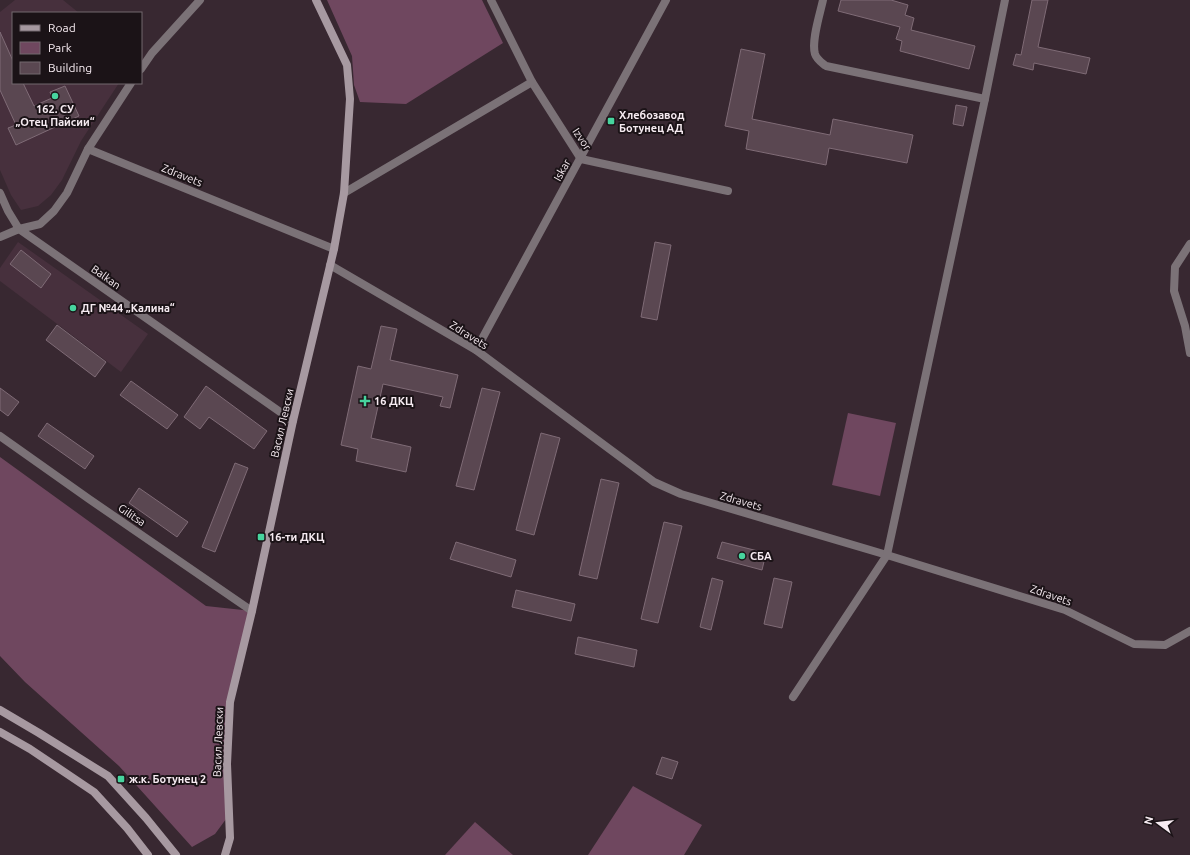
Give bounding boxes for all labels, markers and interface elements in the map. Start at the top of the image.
legend [12,12,142,84]
text: Road [48,21,76,34]
text: Park [48,41,72,54]
text: Building [48,61,92,74]
marker: 162. СУ „Отец Пайсии“ [50,91,60,101]
place label: 162. СУ „Отец Пайсии“ [15,103,95,128]
place label: Хлебозавод Ботунец АД [619,109,684,134]
marker: Хлебозавод Ботунец АД [606,116,616,126]
street label: Izvor [570,126,594,153]
street label: Iskar [551,156,573,183]
street label: Zdravets [160,161,204,189]
street label: Balkan [89,263,123,291]
place label: ДГ №44 „Калина“ [81,302,175,314]
marker: ДГ №44 „Калина“ [68,303,78,313]
street label: Zdravets [448,319,491,352]
street label: Васил Левски [268,387,296,459]
marker: 16 ДКЦ [359,395,371,407]
place label: 16 ДКЦ [374,395,414,407]
street label: Zdravets [719,489,763,513]
street label: Gilitsa [116,502,148,528]
place label: 16-ти ДКЦ [269,531,325,543]
marker: 16-ти ДКЦ [256,532,266,542]
place label: СБА [750,550,772,562]
marker: СБА [737,551,747,561]
street label: Zdravets [1029,582,1073,608]
street label: Васил Левски [211,707,225,777]
place label: ж.к. Ботунец 2 [129,773,206,785]
marker: ж.к. Ботунец 2 [116,774,126,784]
north arrow [1138,803,1178,843]
text: N [1141,815,1155,826]

